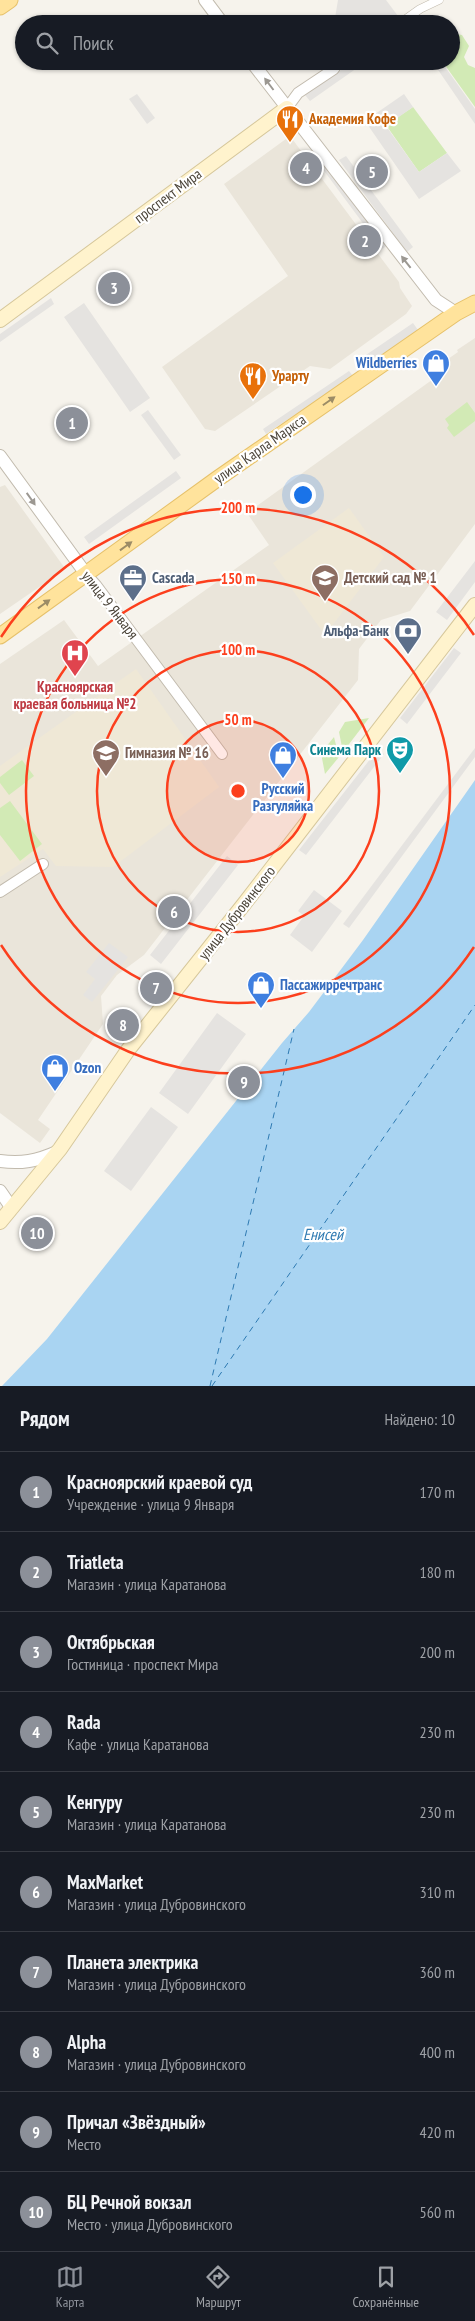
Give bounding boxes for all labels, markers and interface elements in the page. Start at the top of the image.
search box [15,15,460,70]
icon: search [33,29,61,57]
text: Поиск [73,31,114,55]
one-way arrow [264,78,275,91]
restaurant icon: Академия Кофе [275,104,305,143]
place label: Академия Кофе [308,109,396,128]
pin: 4 [290,149,322,187]
pin: 5 [356,153,388,191]
street label: проспект Мира [130,164,205,227]
pin: 2 [349,222,381,260]
one-way arrow [401,255,411,269]
pin: 3 [98,269,130,307]
shop icon: Wildberries [421,348,451,387]
place label: Wildberries [355,353,417,372]
restaurant icon: Урарту [238,361,268,400]
place label: Урарту [271,366,310,385]
one-way arrow [322,396,336,406]
pin: 1 [56,404,88,442]
street label: улица Карла Маркса [210,410,310,487]
your location [290,482,316,508]
one-way arrow [26,492,36,506]
text: 200 m [221,498,255,517]
one-way arrow [119,541,133,551]
office icon: Cascada [118,563,148,602]
school or university icon: Детский сад № 1 [310,563,340,602]
street label: улица 9 Января [78,567,143,643]
place label: Cascada [152,568,195,587]
place label: Детский сад № 1 [344,568,437,587]
text: 150 m [221,569,255,588]
one-way arrow [37,599,51,609]
bank icon: Альфа-Банк [393,616,423,655]
place label: Альфа-Банк [323,621,390,640]
hospital icon: Красноярская краевая больница №2 [60,638,90,677]
text: 100 m [221,640,255,659]
place label: Красноярская краевая больница №2 [14,677,137,713]
text: 50 m [224,710,252,729]
theatre icon: Синема Парк [385,735,415,774]
school or university icon: Гимназия № 16 [91,738,121,777]
shop icon: Русский Разгуляйка [268,740,298,779]
place label: Синема Парк [310,740,382,759]
place label: Гимназия № 16 [125,743,209,762]
place label: Русский Разгуляйка [253,779,313,815]
centre of rings [229,782,247,800]
street label: улица Дубровинского [194,862,279,963]
pin: 6 [158,893,190,931]
pin: 7 [140,969,172,1007]
shop icon: Пассажирречтранс [246,970,276,1009]
place label: Пассажирречтранс [280,975,383,994]
pin: 8 [107,1006,139,1044]
shop icon: Ozon [40,1053,70,1092]
place label: Ozon [74,1058,101,1077]
pin: 9 [228,1063,260,1101]
pin: 10 [21,1214,53,1252]
water label: Енисей [303,1224,345,1244]
text: Рядом [20,1405,70,1432]
text: Найдено: 10 [384,1409,455,1429]
text: Красноярский краевой суд [67,1470,252,1494]
text: 1 [32,1482,40,1502]
text: 170 m [420,1482,455,1502]
text: Учреждение · улица 9 Января [67,1494,234,1514]
text: Triatleta [67,1550,124,1574]
text: 2 [32,1562,40,1582]
text: 180 m [420,1562,455,1582]
text: Магазин · улица Каратанова [67,1574,227,1594]
text: Октябрьская [67,1630,155,1654]
text: 3 [32,1642,40,1662]
text: 200 m [420,1642,455,1662]
text: Гостиница · проспект Мира [67,1654,218,1674]
text: Rada [67,1710,101,1734]
text: 4 [32,1722,40,1742]
text: 230 m [420,1722,455,1742]
text: Кафе · улица Каратанова [67,1734,209,1754]
text: Кенгуру [67,1790,122,1814]
text: 5 [32,1802,40,1822]
text: 230 m [420,1802,455,1822]
text: Магазин · улица Каратанова [67,1814,227,1834]
text: MaxMarket [67,1870,143,1894]
text: 6 [32,1882,40,1902]
text: 310 m [420,1882,455,1902]
text: Магазин · улица Дубровинского [67,1894,246,1914]
text: Планета электрика [67,1950,198,1974]
text: 7 [32,1962,40,1982]
text: 360 m [420,1962,455,1982]
text: Магазин · улица Дубровинского [67,1974,246,1994]
text: Alpha [67,2030,106,2054]
text: 8 [32,2042,40,2062]
text: 400 m [420,2042,455,2062]
text: Магазин · улица Дубровинского [67,2054,246,2074]
text: Причал «Звёздный» [67,2110,206,2134]
text: 9 [32,2122,40,2142]
text: 420 m [420,2122,455,2142]
text: Место [67,2134,101,2154]
text: БЦ Речной вокзал [67,2190,192,2214]
text: 10 [28,2202,44,2222]
text: 560 m [420,2202,455,2222]
text: Место · улица Дубровинского [67,2214,233,2234]
tab: Карта [56,2263,84,2311]
tab: Маршрут [196,2263,241,2311]
tab: Сохранённые [352,2263,419,2311]

